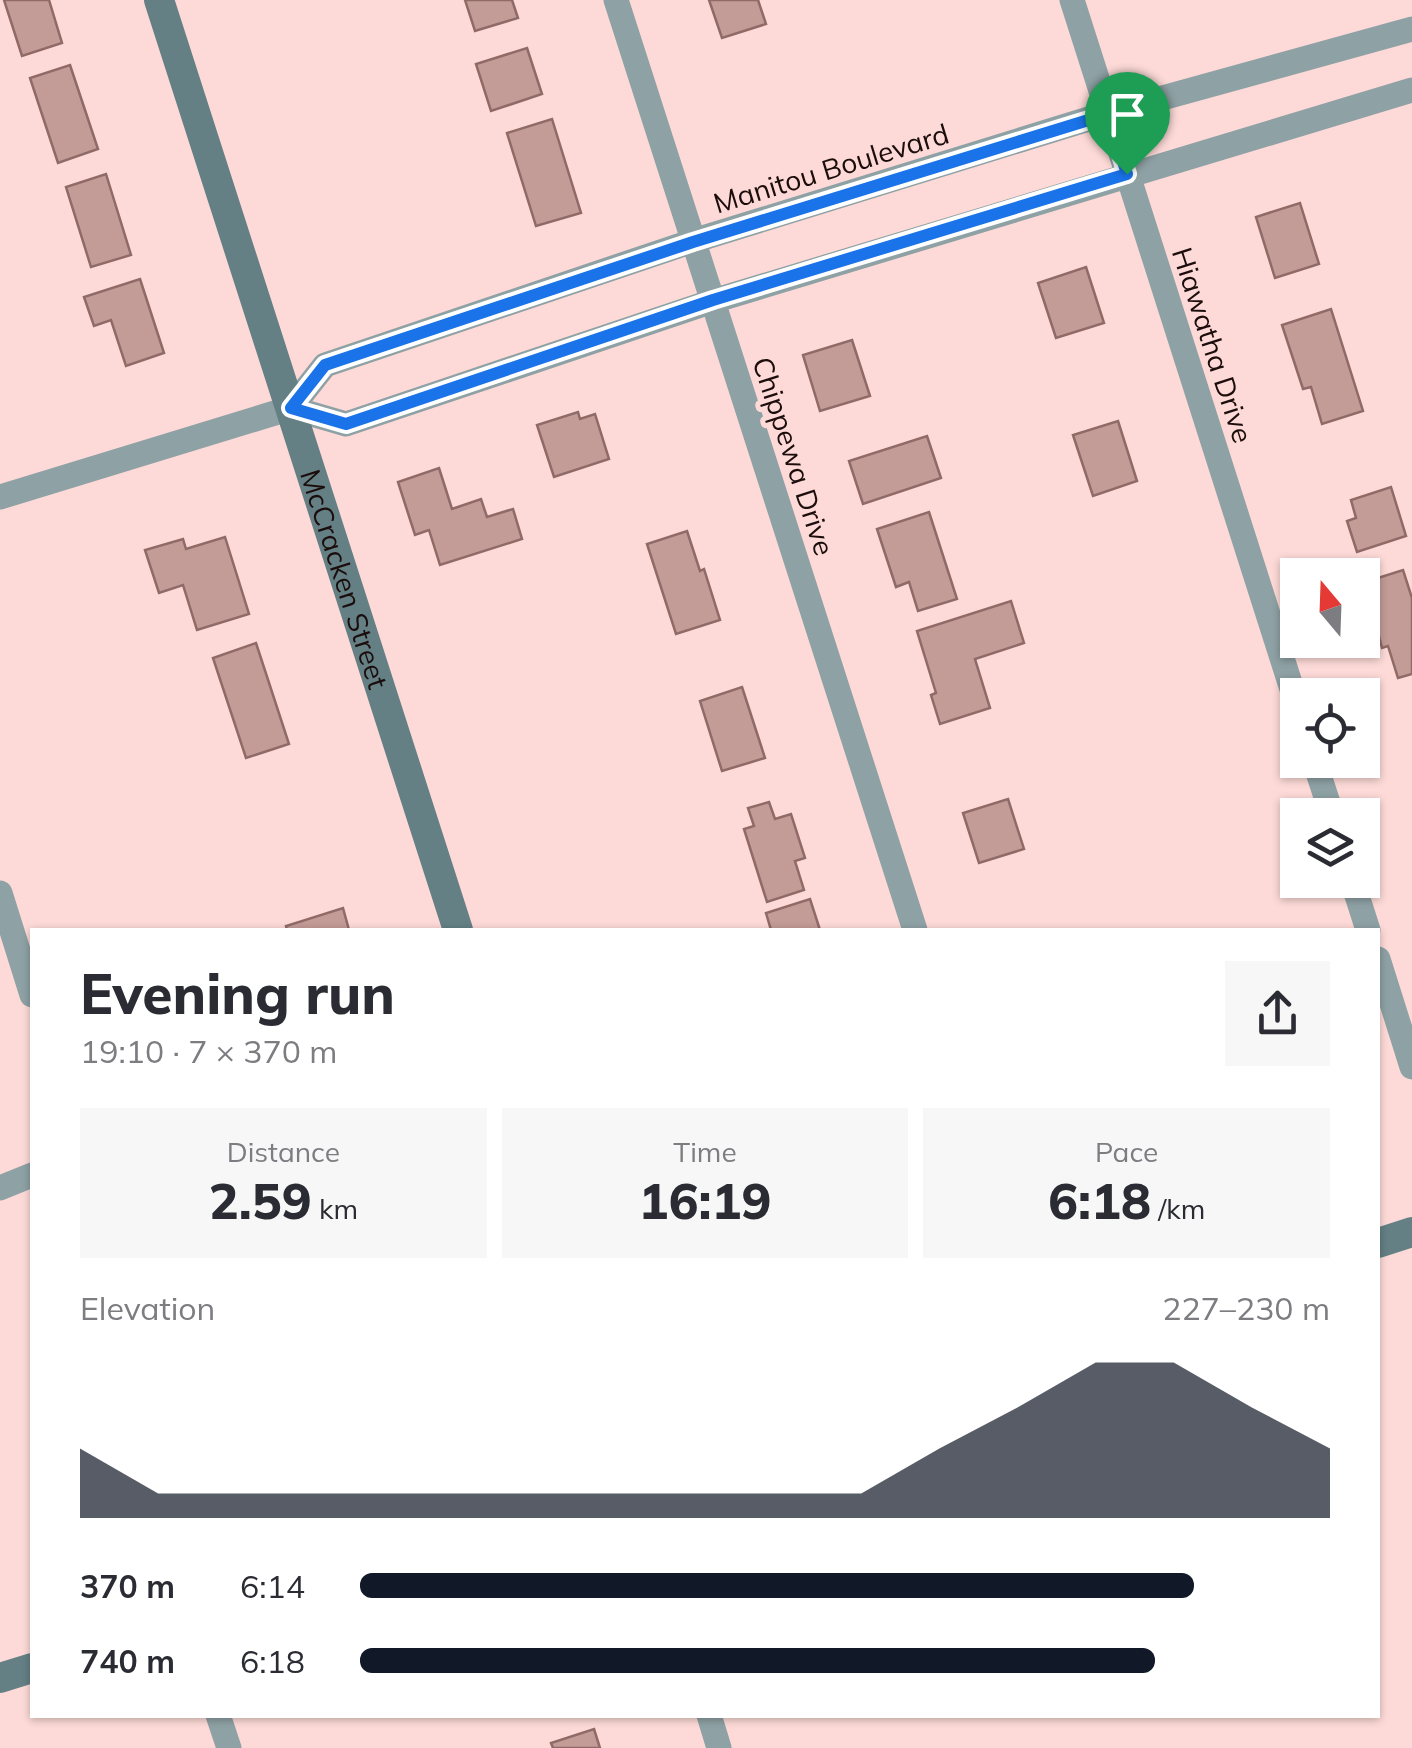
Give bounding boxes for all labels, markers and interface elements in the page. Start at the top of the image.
pin [1085,72,1170,175]
icon: arrive [1100,87,1155,142]
street label: Manitou Boulevard [709,116,953,220]
street label: Hiawatha Drive [1165,243,1261,447]
street label: Chippewa Drive [745,352,843,560]
street label: McCracken Street [293,465,397,693]
north arrow [1280,558,1380,658]
map controls [1280,558,1380,898]
button: locate [1280,678,1380,778]
button: layers [1280,798,1380,898]
text: Evening run [80,959,395,1028]
button: share [1225,961,1330,1066]
text: 19:10 · 7 × 370 m [80,1031,337,1071]
text: Distance [227,1134,340,1169]
text: Time [673,1134,737,1169]
text: Pace [1095,1134,1158,1169]
text: 2.59 [209,1169,312,1232]
text: 16:19 [638,1169,771,1232]
text: 6:18 [1048,1169,1151,1232]
text: km [312,1191,358,1226]
text: /km [1151,1191,1205,1226]
text: Elevation [80,1288,215,1328]
text: 227–230 m [1162,1288,1330,1328]
text: 370 m [80,1566,175,1606]
text: 6:14 [240,1566,305,1606]
text: 740 m [80,1641,175,1681]
text: 6:18 [240,1641,305,1681]

